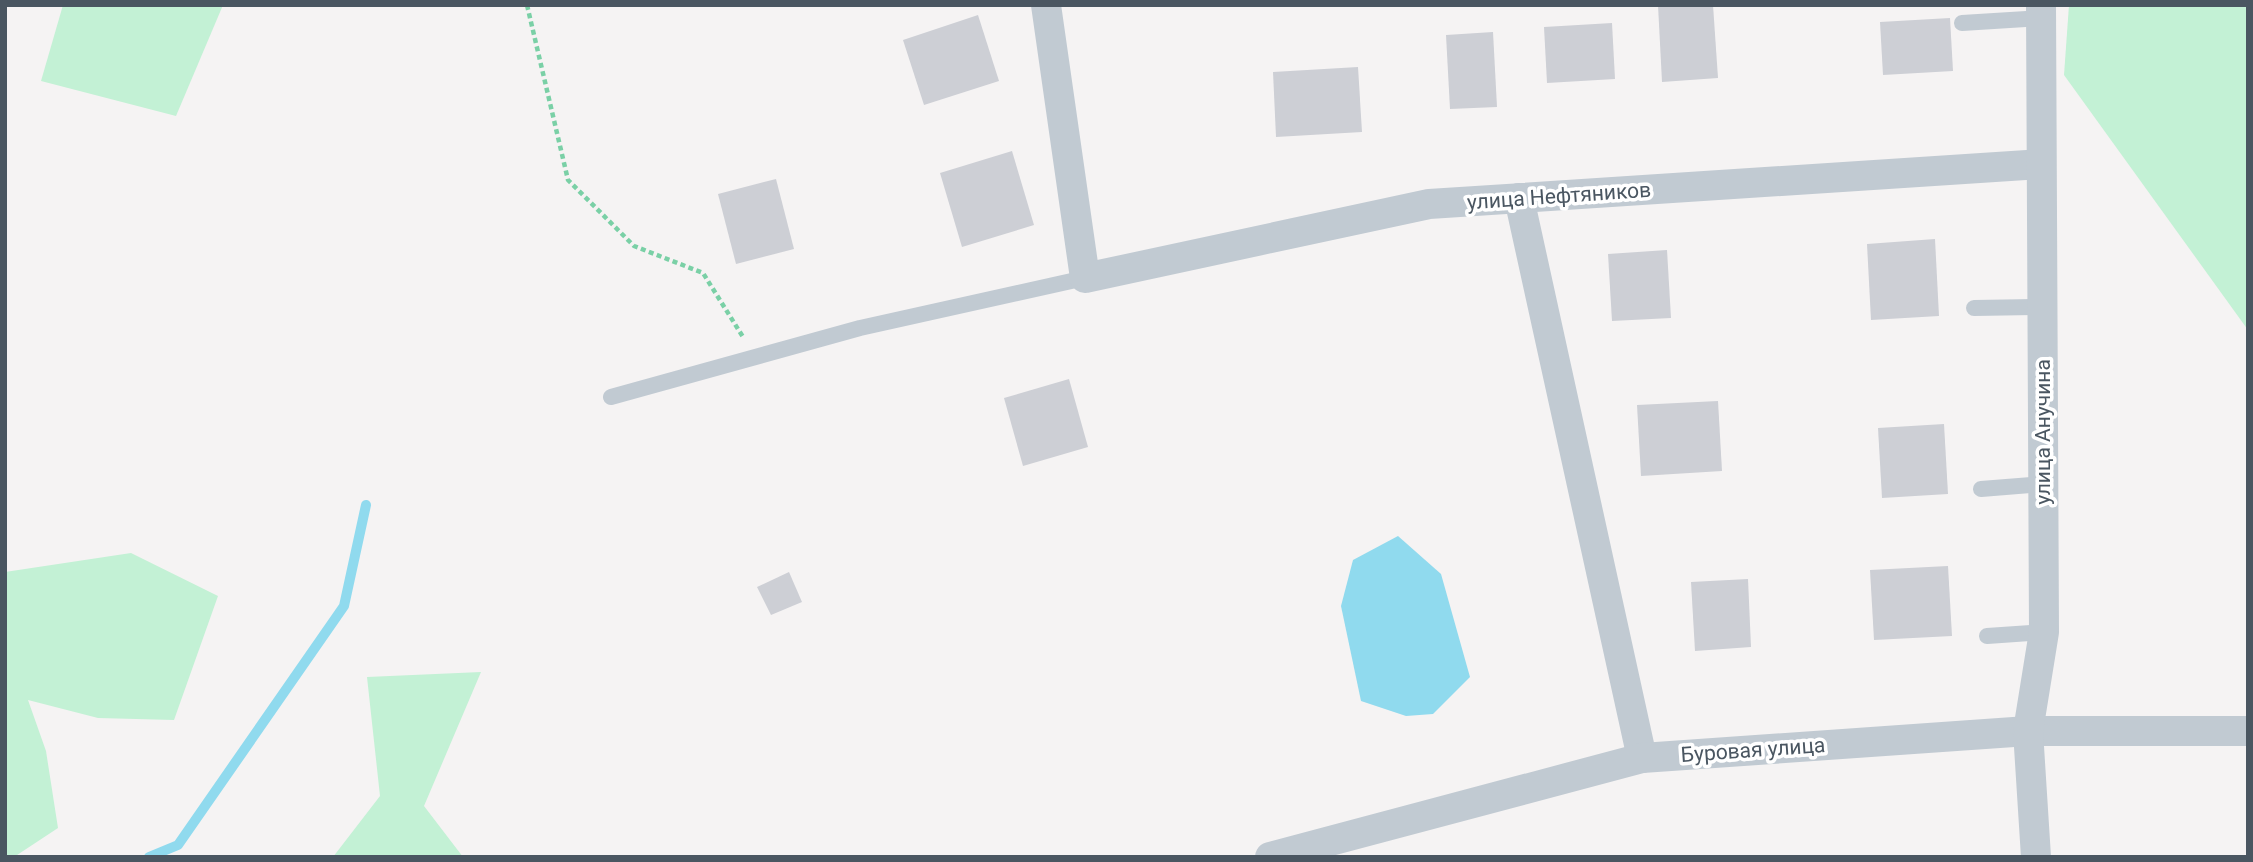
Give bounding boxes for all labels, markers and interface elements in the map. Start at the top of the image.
street label: улица Нефтяников [1466,178,1652,214]
street label: улица Анучина [2031,359,2055,505]
street label: Буровая улица [1680,733,1826,767]

